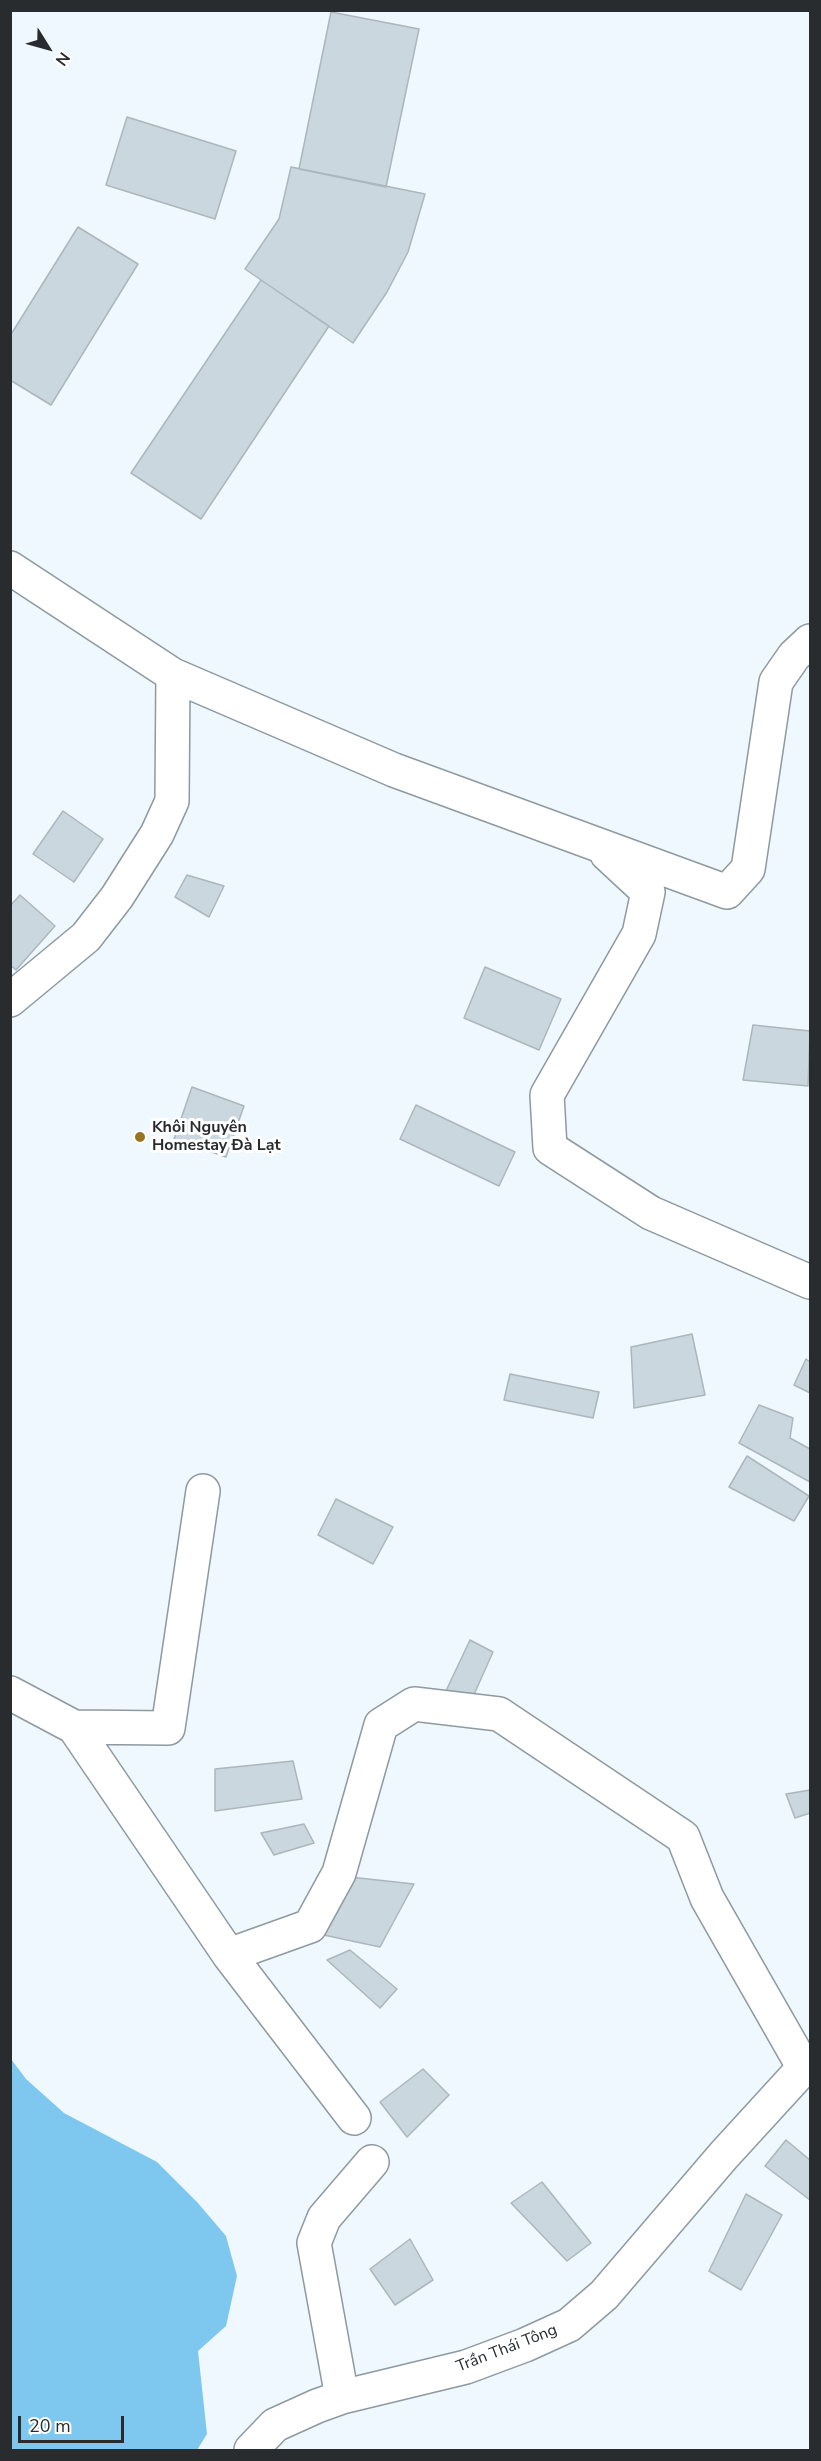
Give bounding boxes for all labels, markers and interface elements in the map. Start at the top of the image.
north arrow [18,18,78,78]
text: N [50,47,75,70]
place label: Khôi Nguyên Homestay Đà Lạt [152,1118,281,1156]
marker: Khôi Nguyên Homestay Đà Lạt [133,1130,147,1144]
street label: Trần Thái Tông [454,2321,560,2377]
scale bar [21,2404,128,2442]
text: 20 m [29,2414,71,2438]

